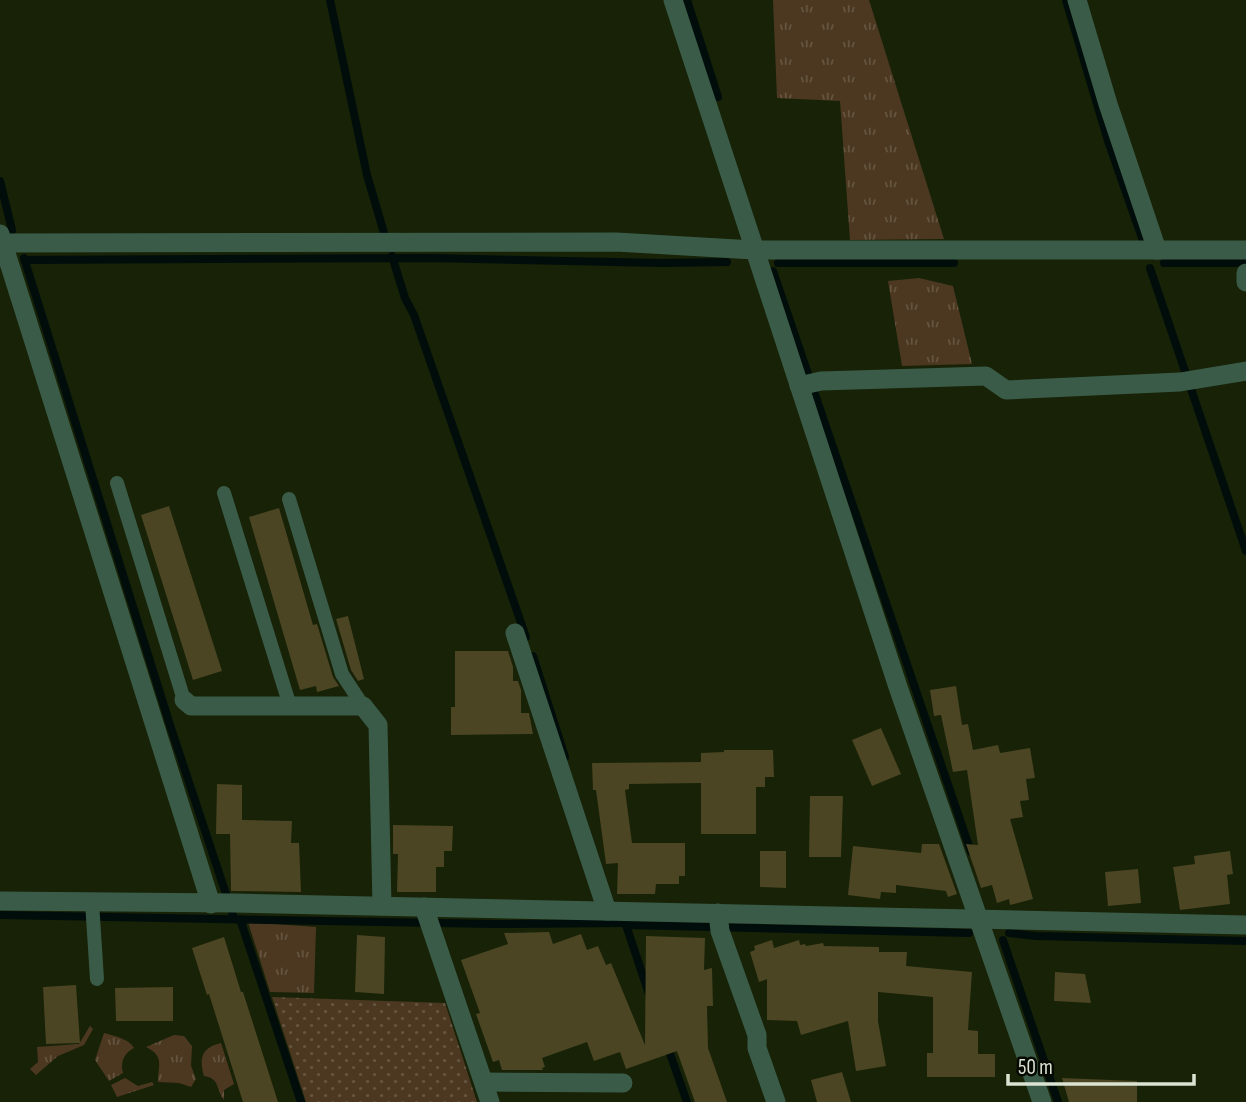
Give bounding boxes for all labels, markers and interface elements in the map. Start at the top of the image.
scale bar [1008,1042,1194,1086]
text: 50 m [1018,1055,1053,1080]

